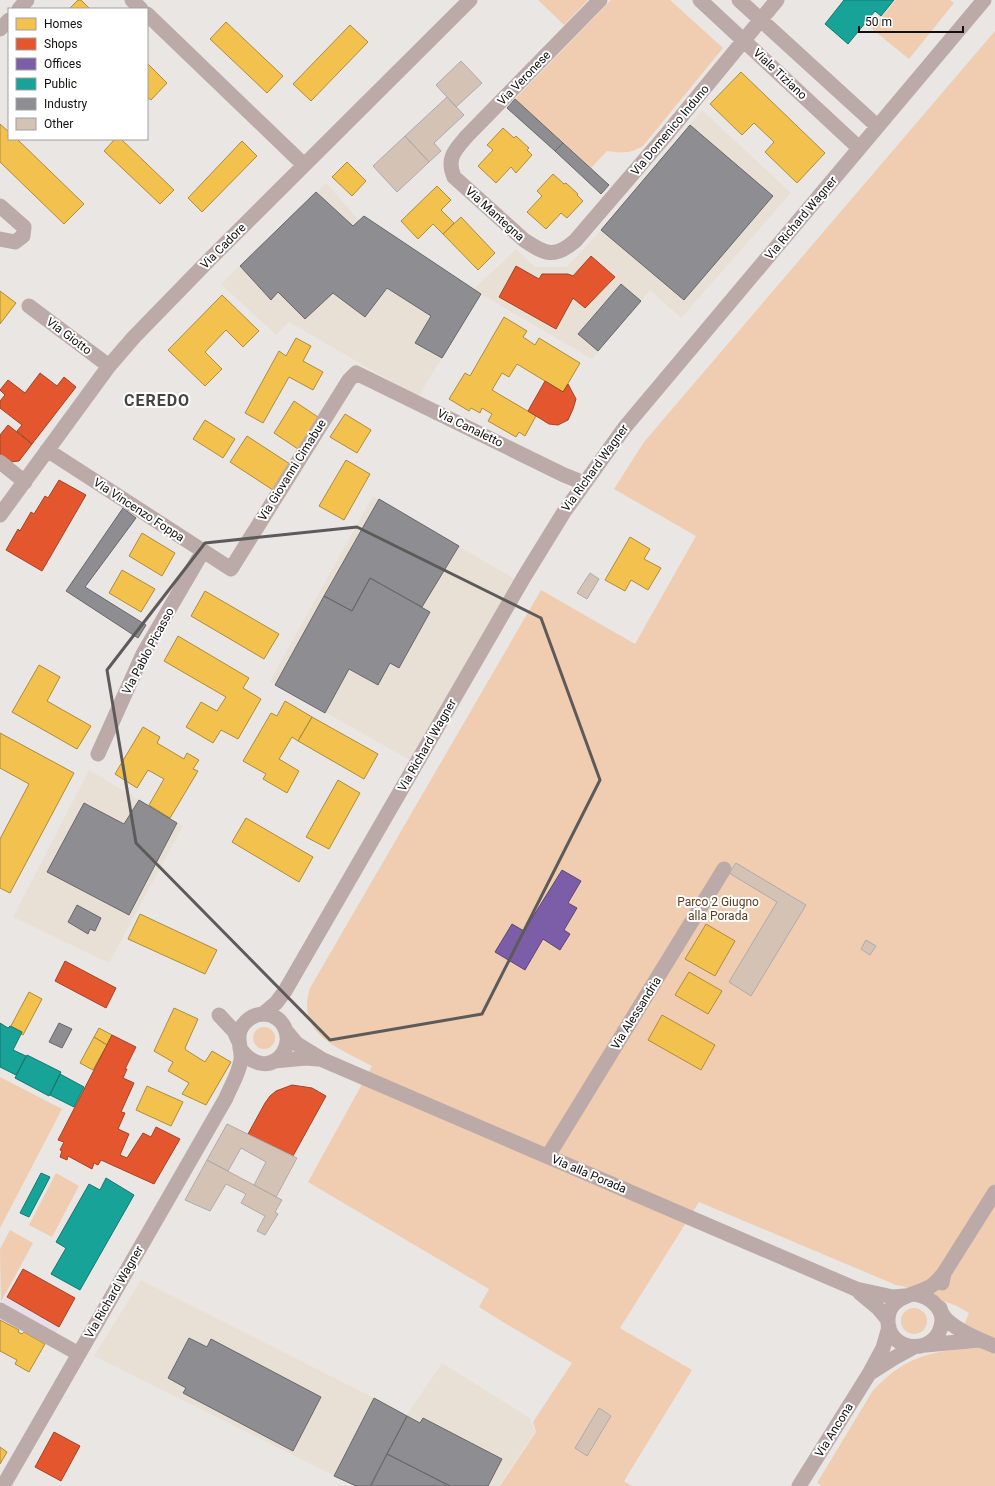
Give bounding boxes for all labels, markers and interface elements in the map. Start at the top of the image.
legend [8,8,148,140]
scale bar [859,8,963,34]
text: 50 m [865,15,892,29]
text: Homes [44,17,82,31]
text: Shops [44,37,78,51]
street label: Viale Tiziano [750,46,810,102]
street label: Via Veronese [495,48,553,108]
text: Offices [44,57,81,71]
text: Public [44,77,77,91]
street label: Via Domenico Induno [628,82,712,178]
text: Industry [44,97,88,111]
text: Other [44,117,73,131]
street label: Via Richard Wagner [762,174,840,262]
street label: Via Mantegna [463,184,527,244]
street label: Via Cadore [197,220,249,272]
street label: Via Giotto [44,315,94,358]
district label: CEREDO [124,391,190,410]
street label: Via Canaletto [435,406,505,450]
street label: Via Giovanni Cimabue [255,417,329,523]
street label: Via Richard Wagner [559,422,631,514]
street label: Via Vincenzo Foppa [91,475,187,545]
street label: Via Pablo Picasso [119,605,177,697]
street label: Via Richard Wagner [395,696,459,794]
park label: Parco 2 Giugno alla Porada [677,895,759,923]
street label: Via Alessandria [608,974,664,1052]
street label: Via alla Porada [549,1152,629,1196]
street label: Via Richard Wagner [82,1243,146,1341]
street label: Via Ancona [812,1401,856,1459]

